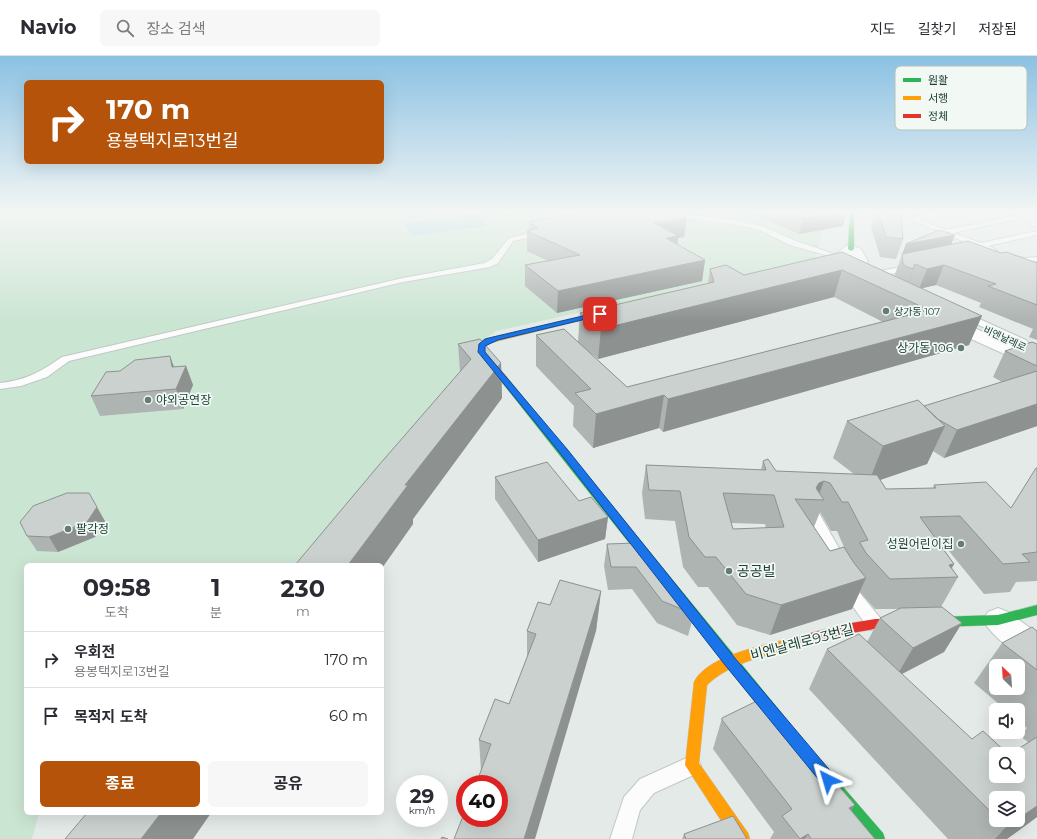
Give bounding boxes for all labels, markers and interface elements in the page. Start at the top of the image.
search box [100,10,380,46]
text: Navio [20,16,76,39]
icon: search [114,17,136,39]
text: 장소 검색 [146,19,206,38]
text: 지도 [870,20,896,38]
text: 길찾기 [918,20,956,38]
text: 저장됨 [978,20,1017,38]
legend [895,66,1027,130]
text: 원활 [928,73,948,87]
text: 서행 [928,91,948,105]
text: 170 m [106,92,190,126]
icon: right [40,96,92,148]
text: 정체 [928,109,948,123]
text: 용봉택지로13번길 [106,130,239,152]
pin [583,297,617,331]
icon: arrive [589,303,611,325]
place label: 상가동 107 [894,305,940,318]
marker: 상가동 107 [881,306,891,316]
street label: 비엔날레로 [981,323,1028,354]
place label: 상가동 106 [897,340,953,355]
marker: 상가동 106 [956,343,966,353]
place label: 야외공연장 [156,392,211,407]
marker: 야외공연장 [143,395,153,405]
place label: 팔각정 [76,521,109,536]
marker: 팔각정 [63,524,73,534]
place label: 성원어린이집 [887,536,953,551]
marker: 성원어린이집 [956,539,966,549]
place label: 공공빌 [737,562,776,580]
marker: 공공빌 [724,566,734,576]
text: 09:58 [83,573,151,602]
text: 1 [211,573,220,602]
text: 230 [280,574,325,603]
text: m [296,603,310,619]
text: 도착 [105,604,129,620]
text: 분 [210,604,222,620]
street label: 비엔날레로93번길 [748,620,856,664]
text: 우회전 [74,642,115,661]
icon: right [40,649,62,671]
text: 170 m [324,650,368,669]
north arrow [989,659,1025,695]
map controls [989,659,1025,827]
text: 용봉택지로13번길 [74,663,170,679]
button: sound [989,703,1025,739]
icon: arrive [40,705,62,727]
text: 60 m [329,706,368,725]
text: 목적지 도착 [74,707,147,726]
button: search [989,747,1025,783]
position arrow [807,759,849,801]
button: 종료 [40,761,200,807]
button: 공유 [208,761,368,807]
speed limit sign: 40 [456,775,508,827]
text: 29 [410,784,434,808]
button: layers [989,791,1025,827]
text: km/h [409,804,435,817]

